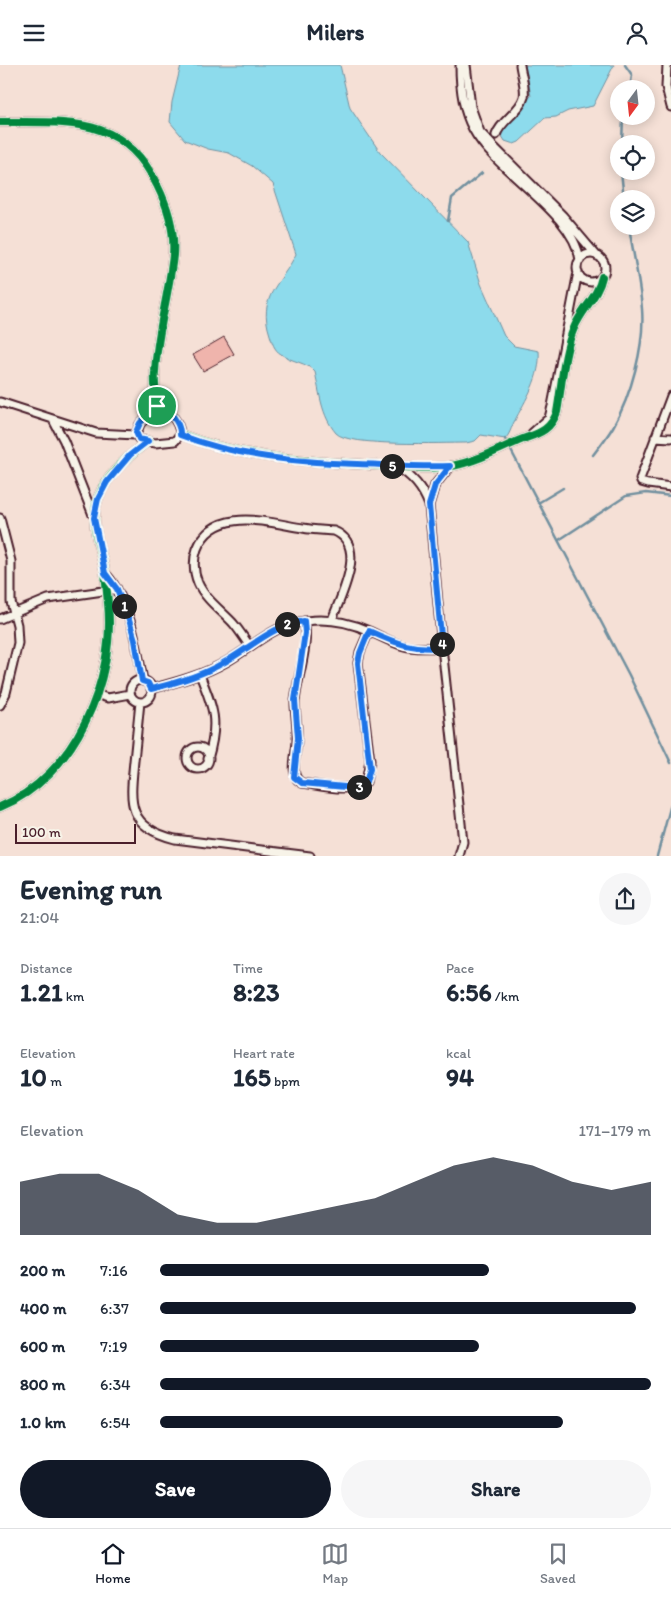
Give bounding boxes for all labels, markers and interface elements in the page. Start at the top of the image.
icon: menu [20,19,48,47]
text: Milers [307,19,364,46]
icon: person [623,19,651,47]
north arrow [610,80,655,125]
map controls [610,80,655,235]
button: locate [610,135,655,180]
button: layers [610,190,655,235]
pin [136,385,178,427]
icon: arrive [143,392,171,420]
pin: 5 [380,453,404,479]
text: 5 [389,458,396,475]
pin: 1 [112,593,136,619]
text: 1 [121,598,128,615]
pin: 2 [274,611,300,637]
text: 2 [284,616,291,633]
pin: 4 [430,631,454,657]
text: 4 [438,636,447,653]
pin: 3 [346,775,372,799]
text: 3 [356,779,363,796]
scale bar [15,821,136,844]
text: 100 m [22,824,61,841]
text: Evening run [20,872,162,906]
button: share [599,873,651,925]
text: 21:04 [20,908,59,927]
text: Distance [20,960,72,977]
text: Time [233,960,263,977]
text: Pace [446,960,474,977]
text: 1.21 [20,977,63,1007]
text: 8:23 [233,977,280,1007]
text: 6:56 [446,977,492,1007]
text: km [63,988,84,1005]
text: /km [492,988,519,1005]
text: Elevation [20,1045,76,1062]
text: Heart rate [233,1045,295,1062]
text: kcal [446,1045,471,1062]
text: 10 [20,1062,47,1092]
text: 165 [233,1062,271,1092]
text: 94 [446,1062,474,1092]
text: m [47,1073,62,1090]
text: bpm [271,1073,300,1090]
text: Elevation [20,1121,84,1140]
text: 171–179 m [579,1121,651,1140]
text: 200 m [20,1261,65,1280]
text: 7:16 [100,1261,128,1280]
text: 400 m [20,1299,66,1318]
text: 6:37 [100,1299,129,1318]
text: 600 m [20,1337,65,1356]
text: 7:19 [100,1337,128,1356]
text: 800 m [20,1375,66,1394]
text: 6:34 [100,1375,131,1394]
text: 1.0 km [20,1413,66,1432]
text: 6:54 [100,1413,130,1432]
button: Save [20,1460,331,1518]
button: Share [341,1460,651,1518]
tab: Home [95,1540,131,1587]
tab: Map [321,1540,349,1587]
tab: Saved [540,1540,576,1587]

